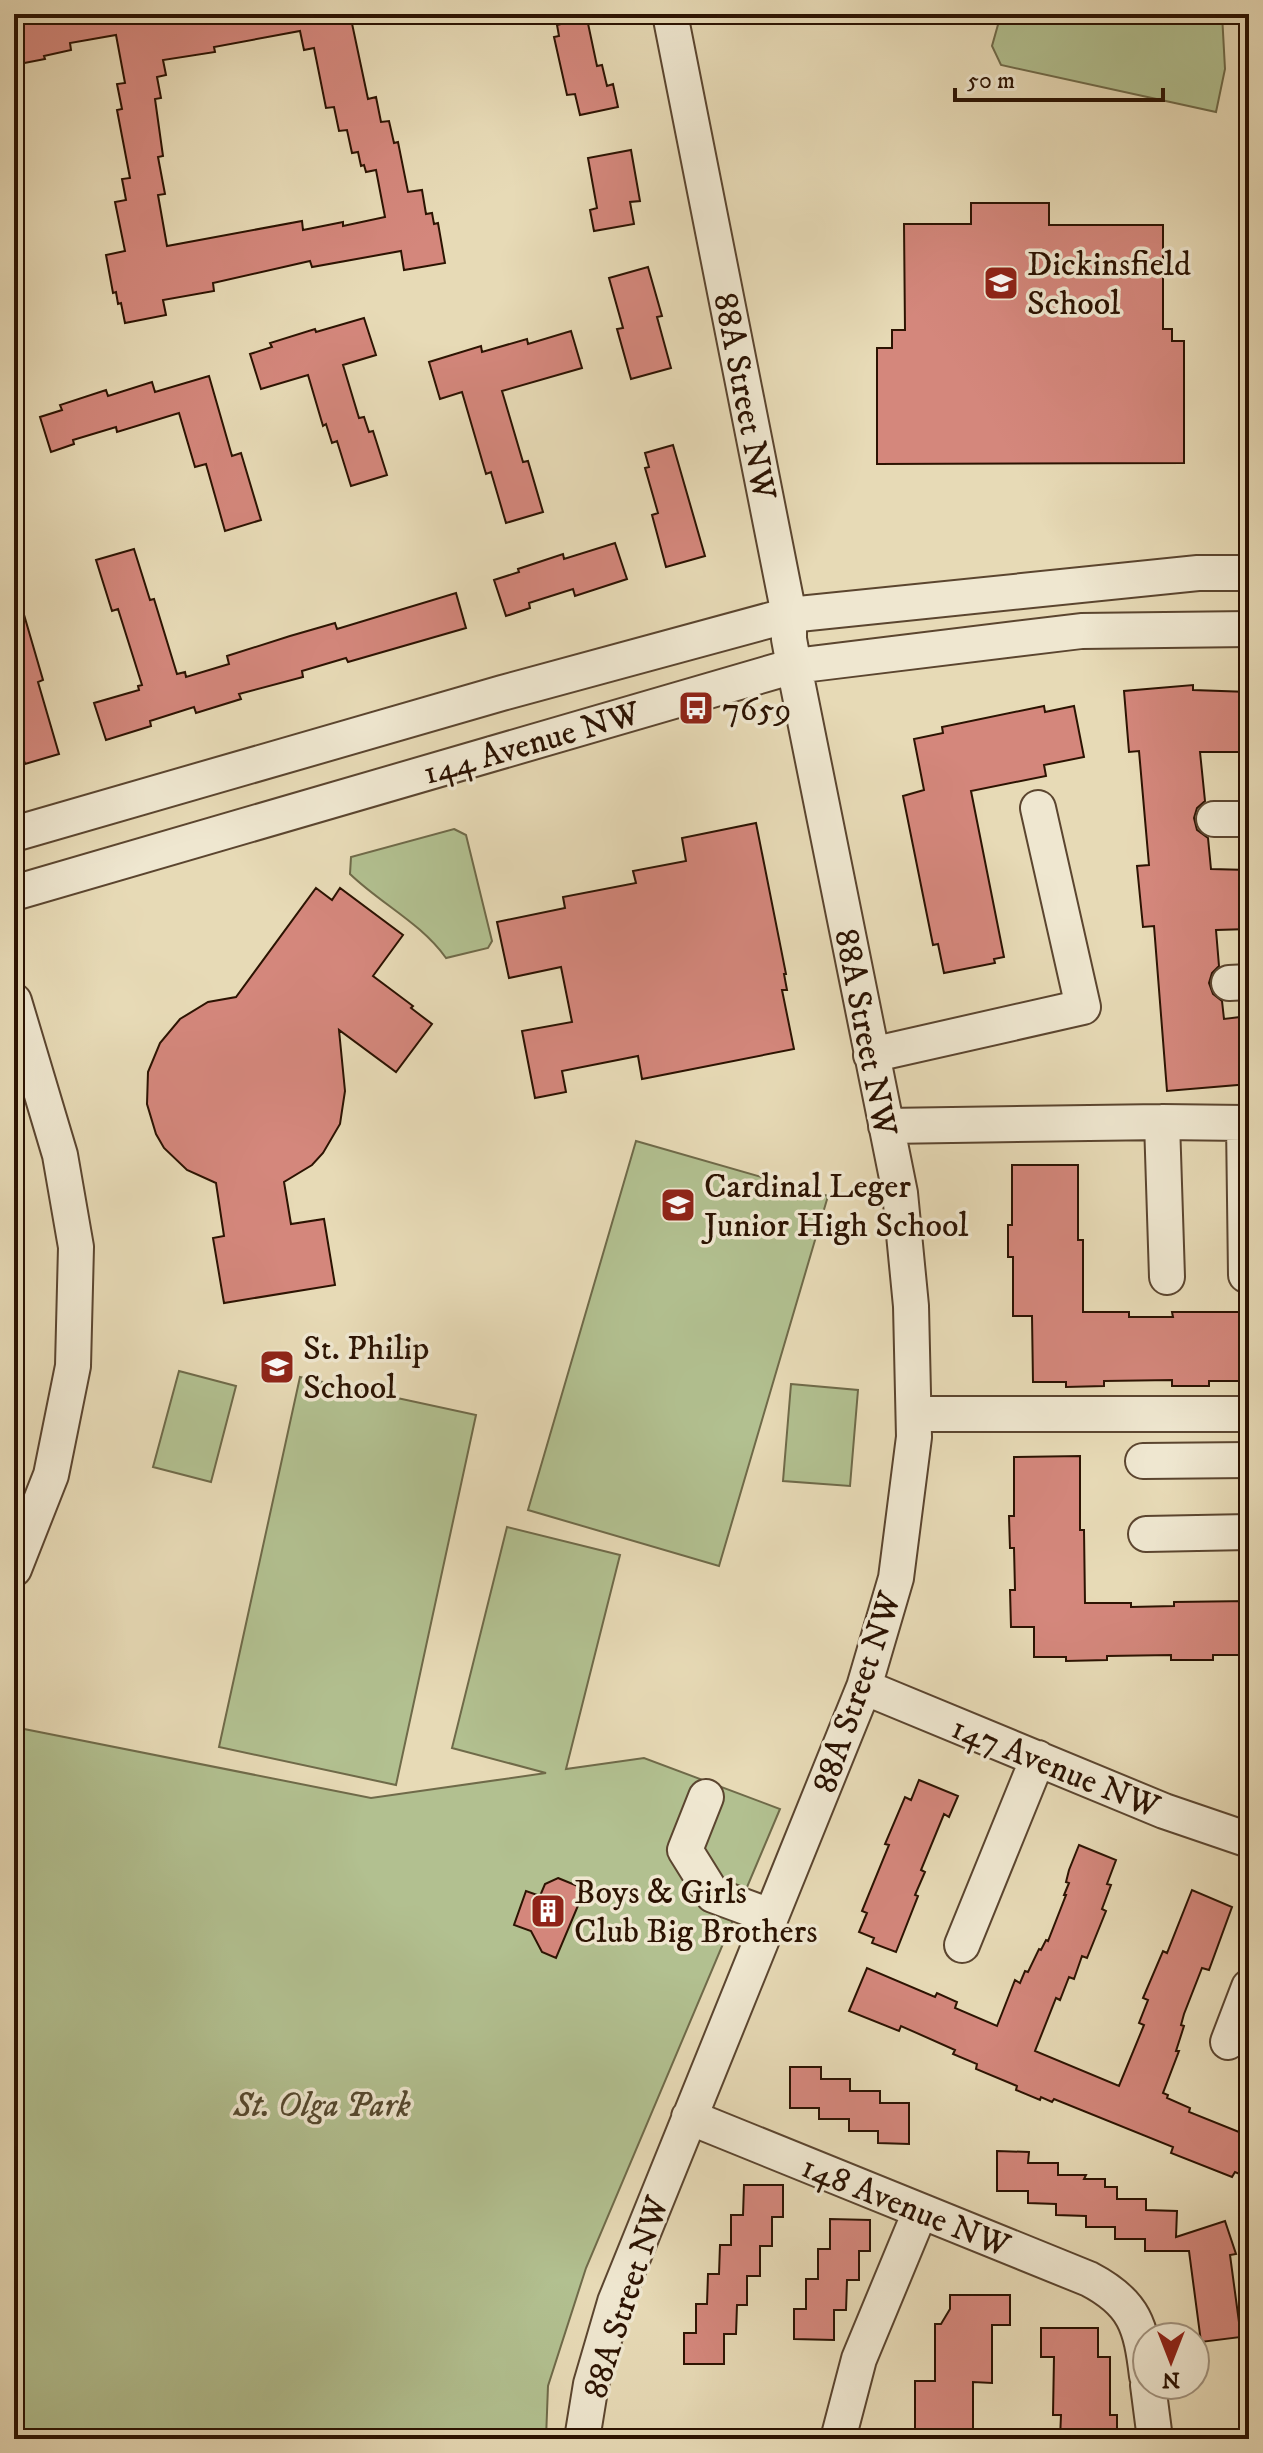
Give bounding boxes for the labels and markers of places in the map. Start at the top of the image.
place label: Dickinsfield School [1027,244,1191,325]
school or university icon: Dickinsfield School [982,264,1020,302]
bus stop icon: 7659 [677,689,715,727]
place label: 7659 [722,689,791,731]
place label: Cardinal Leger Junior High School [701,1166,969,1247]
school or university icon: Cardinal Leger Junior High School [659,1186,697,1224]
place label: St. Philip School [303,1328,429,1409]
school or university icon: St. Philip School [258,1348,296,1386]
place label: Boys & Girls Club Big Brothers [574,1872,818,1953]
building icon: Boys & Girls Club Big Brothers [529,1892,567,1930]

